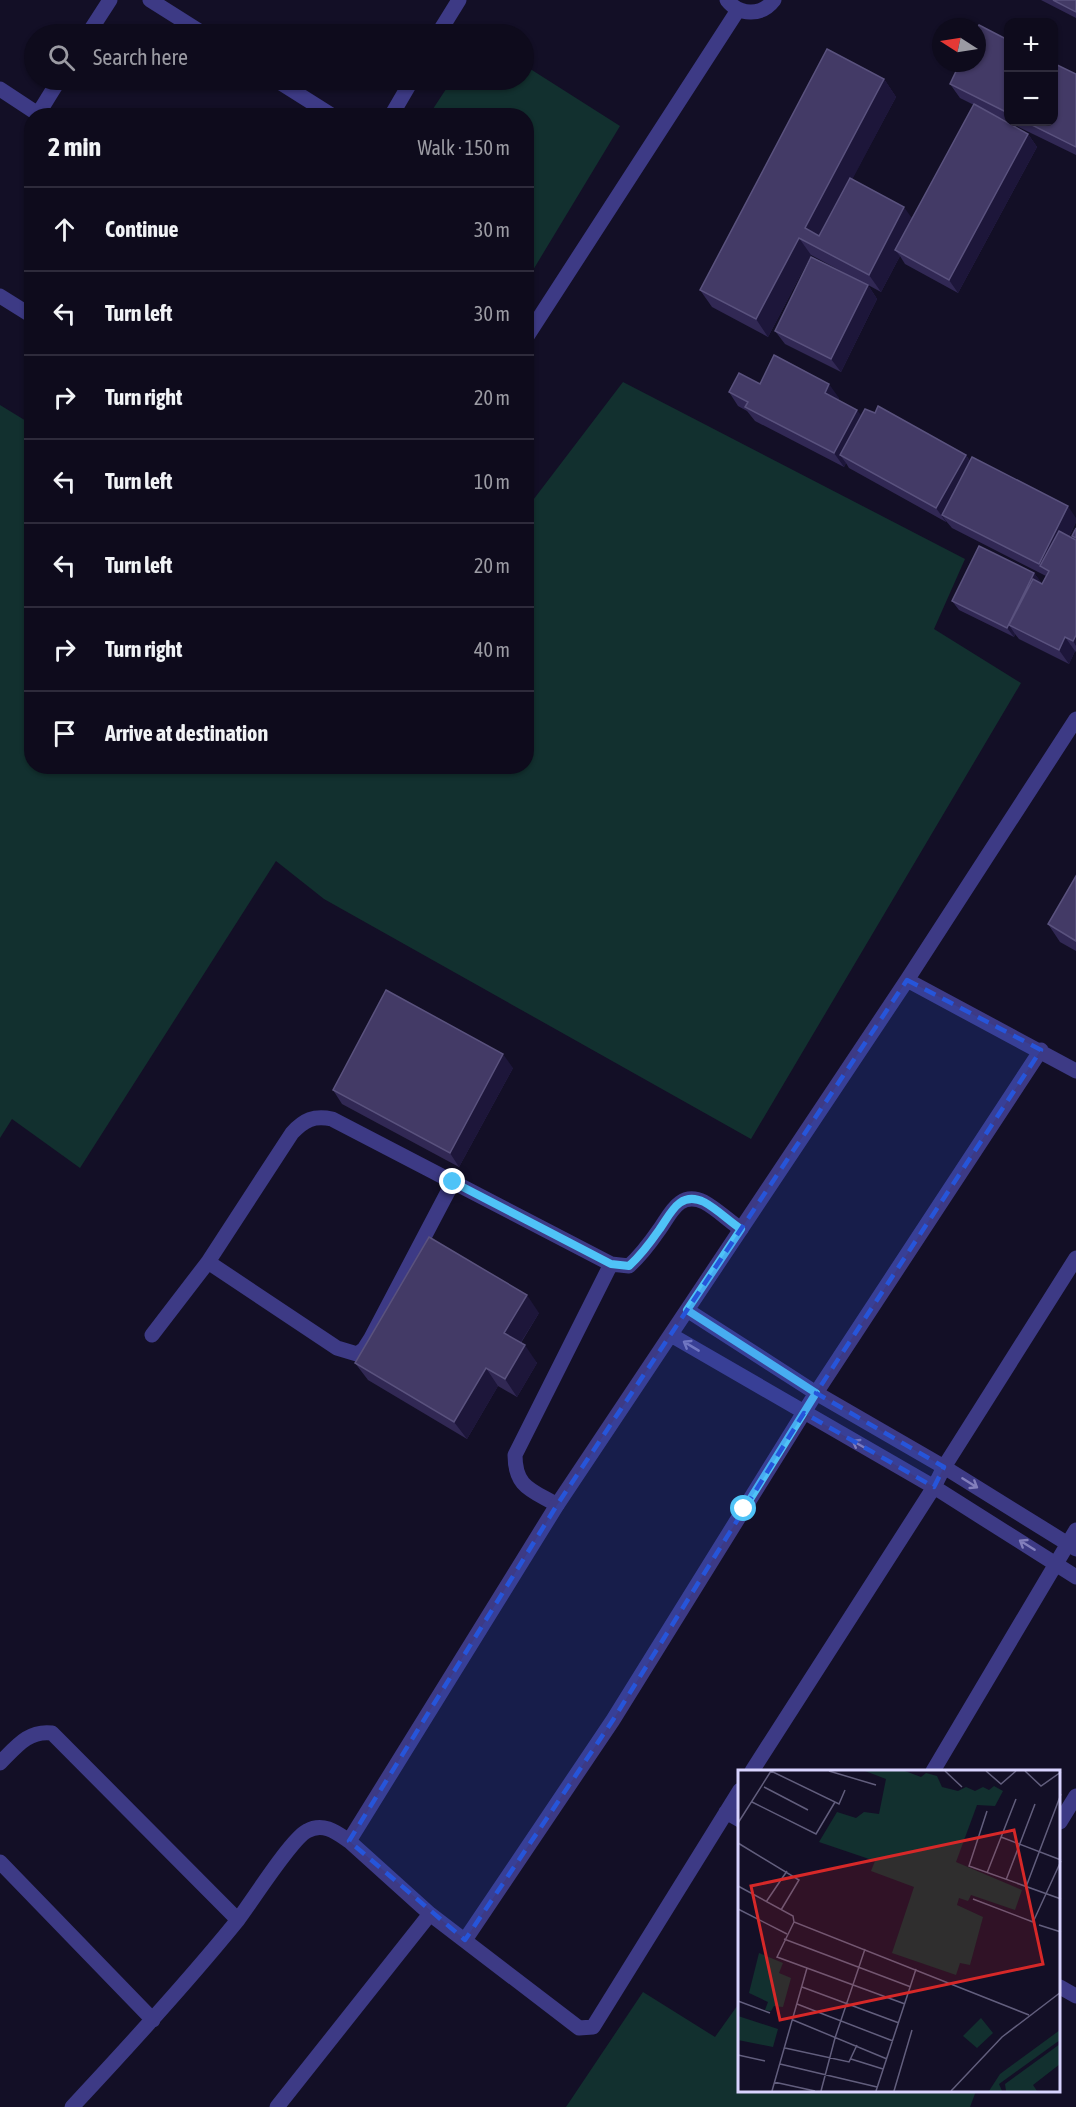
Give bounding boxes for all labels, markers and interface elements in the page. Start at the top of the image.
north arrow [932,18,986,72]
map controls [1004,18,1058,126]
button: + [1004,18,1058,72]
search box [24,24,534,90]
icon: search [45,41,78,74]
text: Search here [93,44,188,70]
button: − [1004,72,1058,126]
text: 2 min [48,132,101,162]
text: Walk · 150 m [418,136,510,159]
icon: ahead [48,213,81,246]
text: Continue [105,216,179,242]
text: 30 m [474,218,510,241]
icon: left [48,297,81,330]
text: Turn left [105,300,172,326]
text: 30 m [474,302,510,325]
icon: right [48,381,81,414]
text: Turn right [105,384,182,410]
text: 20 m [474,386,510,409]
icon: left [48,465,81,498]
text: Turn left [105,468,172,494]
text: 10 m [474,470,510,493]
icon: left [48,549,81,582]
text: Turn left [105,552,172,578]
text: 20 m [474,554,510,577]
icon: right [48,633,81,666]
text: Turn right [105,636,182,662]
text: 40 m [474,638,510,661]
icon: arrive [48,717,81,750]
text: Arrive at destination [105,720,268,746]
route end [439,1168,465,1194]
one-way arrow [683,1340,700,1352]
one-way arrow [851,1439,869,1450]
one-way arrow [961,1477,978,1489]
route start [730,1495,756,1521]
one-way arrow [1019,1539,1036,1551]
inset map [738,1770,1061,2092]

